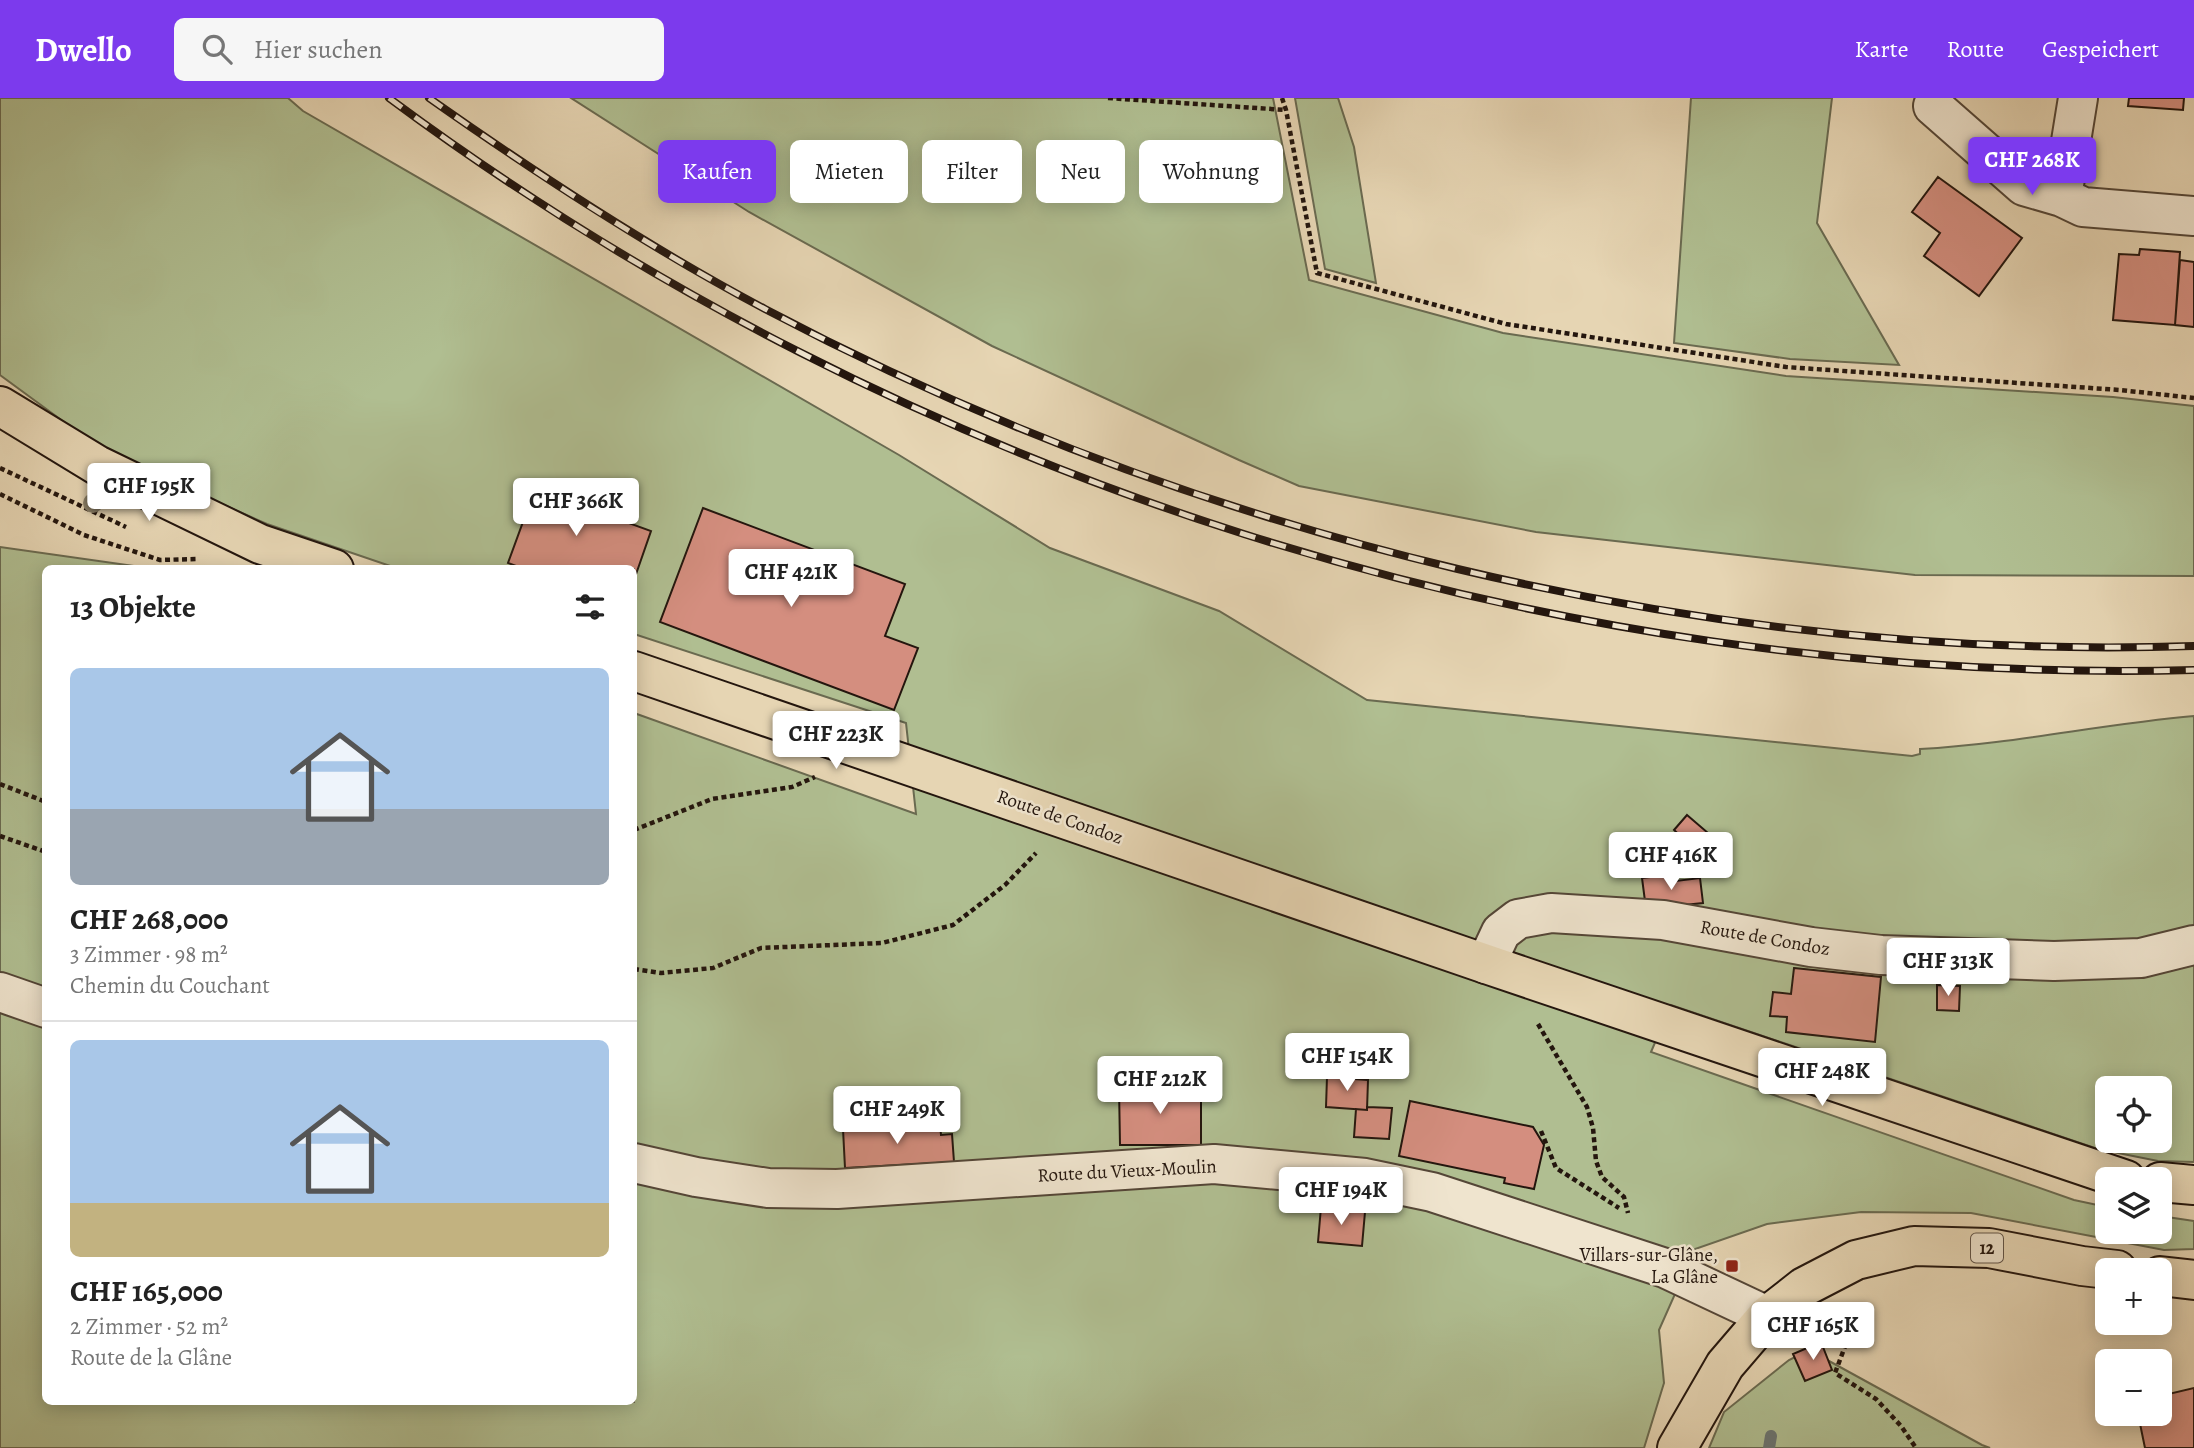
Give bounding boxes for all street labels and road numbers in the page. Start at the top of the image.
street label: Route de Condoz [994,783,1126,851]
street label: Route de Condoz [1698,914,1832,962]
street label: Route du Vieux-Moulin [1037,1153,1217,1189]
road number: 12 [1971,1233,2003,1262]

